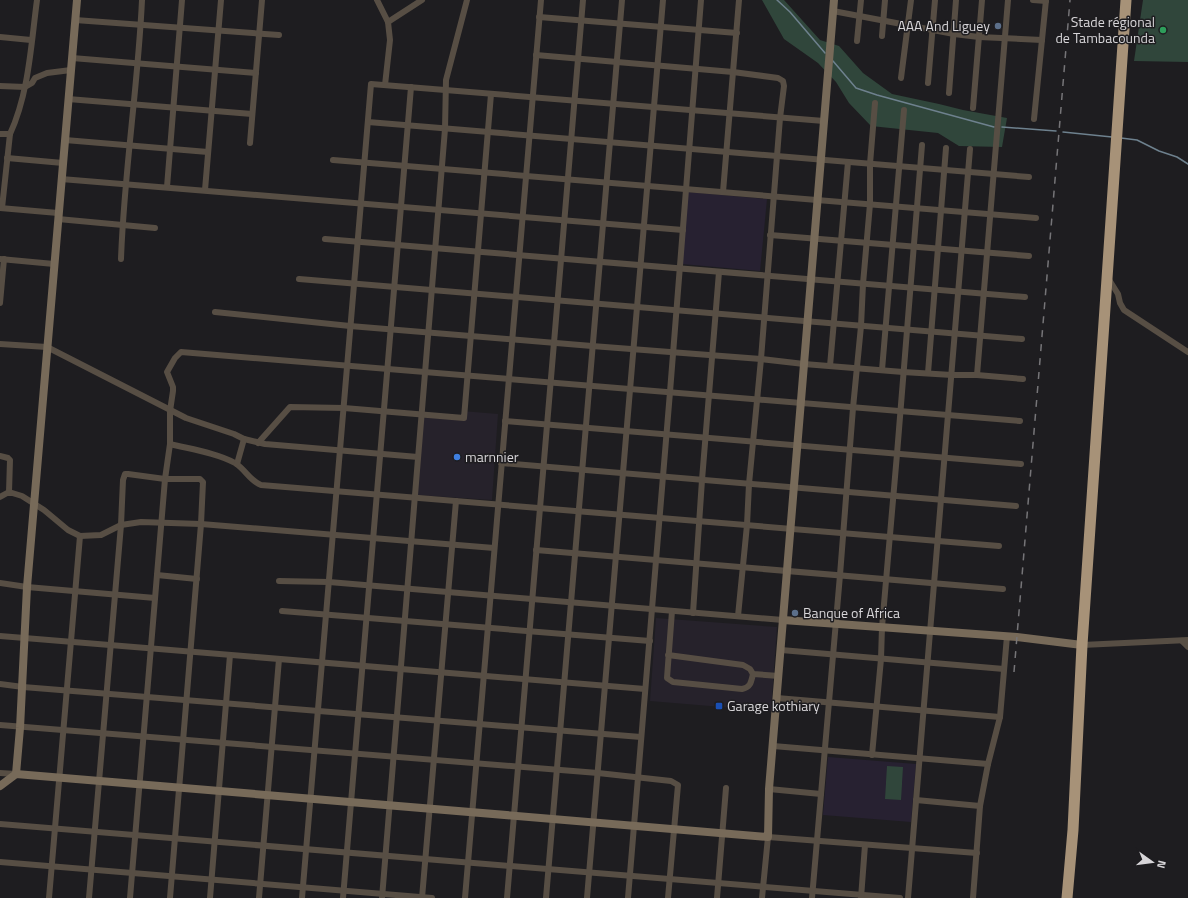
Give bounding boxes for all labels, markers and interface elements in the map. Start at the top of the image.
place label: Stade régional de Tambacounda [1055,11,1155,48]
place label: AAA And Liguey [897,15,990,36]
marker: AAA And Liguey [993,21,1003,31]
marker: Stade régional de Tambacounda [1158,25,1168,35]
place label: marnnier [465,446,519,467]
marker: marnnier [452,452,462,462]
place label: Banque of Africa [803,602,900,623]
marker: Banque of Africa [790,608,800,618]
place label: Garage kothiary [727,695,820,716]
marker: Garage kothiary [714,701,724,711]
north arrow [1132,842,1172,882]
text: N [1153,859,1170,870]

